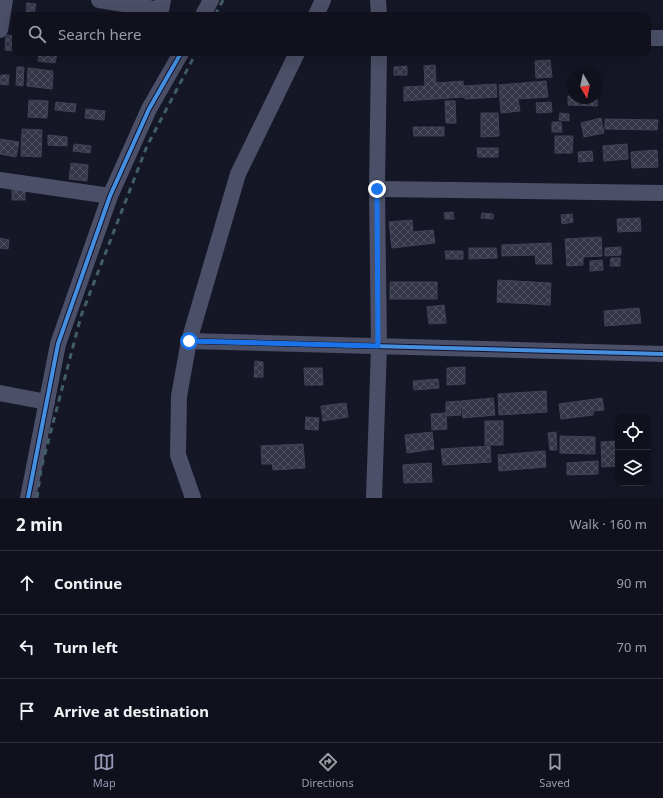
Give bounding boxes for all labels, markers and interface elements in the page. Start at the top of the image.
search box [12,12,651,56]
icon: search [26,23,48,45]
text: Search here [58,24,141,44]
north arrow [567,68,603,104]
route end [368,180,386,198]
route start [180,332,198,350]
map controls [615,414,651,486]
button: locate [615,414,651,450]
button: layers [615,450,651,486]
text: 2 min [16,513,63,536]
text: Walk · 160 m [569,515,647,533]
icon: ahead [16,572,38,594]
text: Continue [54,573,122,593]
text: 90 m [617,574,647,592]
icon: left [16,636,38,658]
text: Turn left [54,637,118,657]
text: 70 m [617,638,647,656]
icon: arrive [16,700,38,722]
text: Arrive at destination [54,701,209,721]
tab: Map [93,751,116,790]
tab: Directions [301,751,354,790]
tab: Saved [539,751,570,790]

